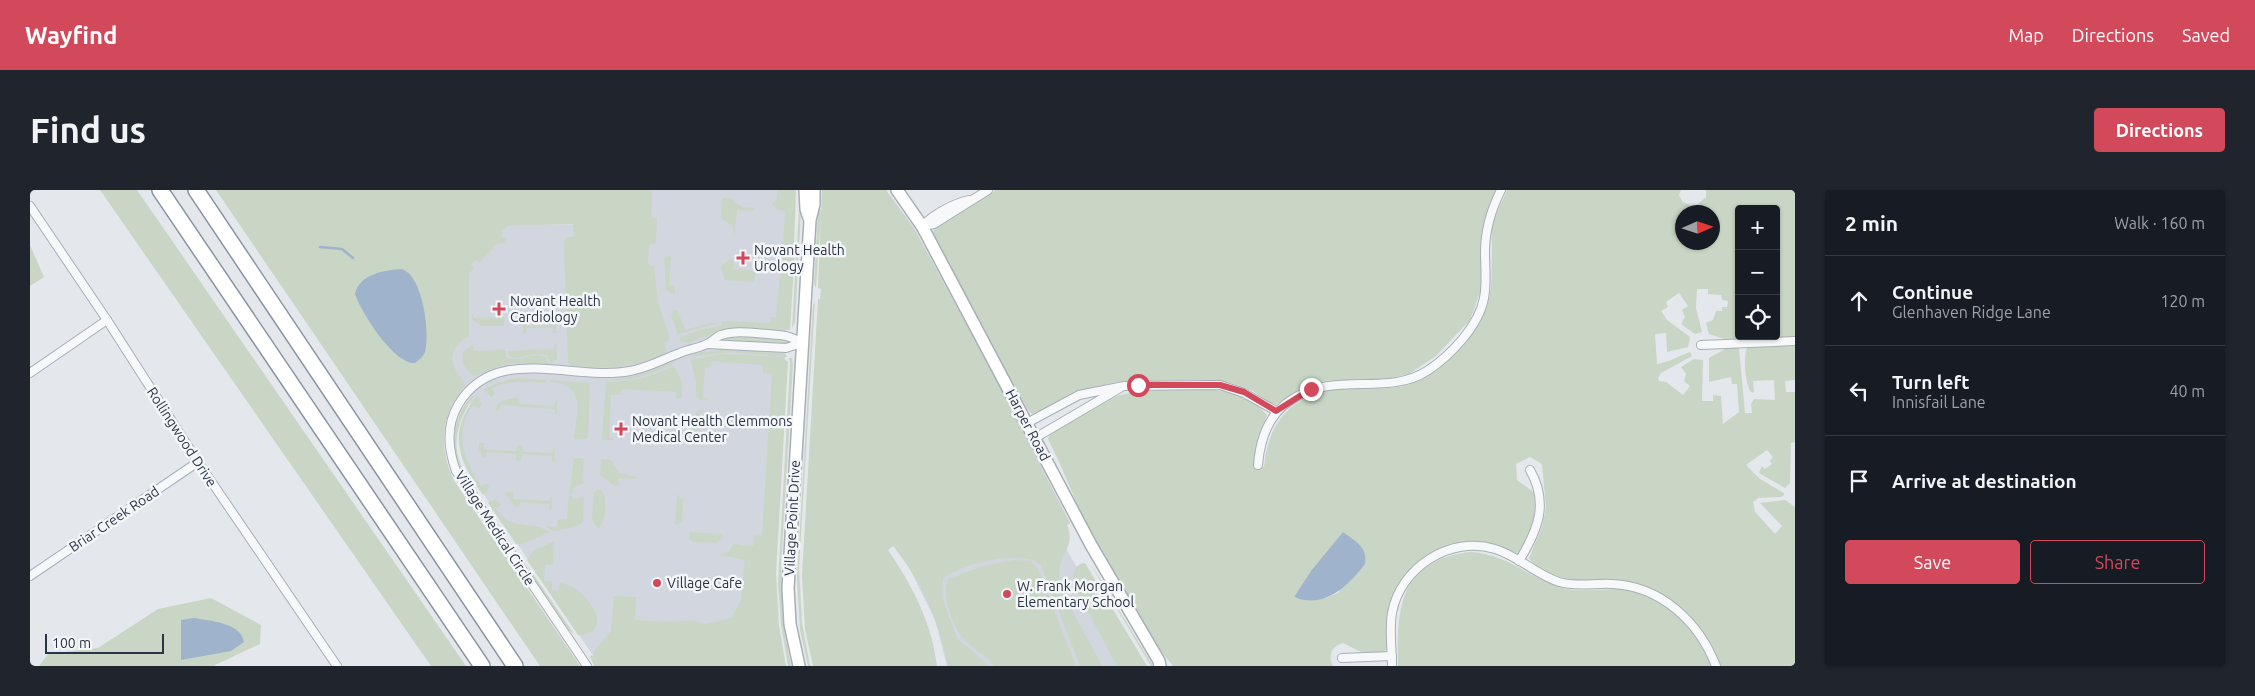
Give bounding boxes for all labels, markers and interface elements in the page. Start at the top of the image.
text: Wayfind [25,22,117,49]
text: Map [2008,25,2044,45]
text: Directions [2072,25,2154,45]
text: Saved [2182,25,2230,45]
button: Directions [2094,108,2225,152]
text: Find us [30,110,146,150]
north arrow [1675,205,1720,250]
map controls [1735,205,1780,340]
button: + [1735,205,1780,250]
text: 2 min [1845,211,1898,235]
text: Walk · 160 m [2114,214,2205,232]
place label: Novant Health Urology [754,242,845,274]
button: − [1735,250,1780,295]
marker: Novant Health Urology [736,251,750,265]
text: Continue [1892,281,1973,303]
icon: ahead [1845,287,1873,315]
text: 120 m [2160,292,2205,310]
place label: Novant Health Cardiology [510,293,601,325]
button: locate [1735,295,1780,340]
marker: Novant Health Cardiology [492,302,506,316]
text: Glenhaven Ridge Lane [1892,303,2051,321]
text: Turn left [1892,371,1970,393]
route start [1127,374,1150,397]
icon: left [1845,377,1873,405]
route end [1300,378,1323,401]
text: 40 m [2169,382,2205,400]
street label: Rollingwood Drive [144,384,220,490]
street label: Harper Road [1002,386,1054,464]
text: Innisfail Lane [1892,393,1986,411]
place label: Novant Health Clemmons Medical Center [632,413,792,445]
marker: Novant Health Clemmons Medical Center [614,422,628,436]
street label: Village Point Drive [781,460,803,576]
icon: arrive [1845,467,1873,495]
street label: Village Medical Circle [452,468,538,588]
text: Arrive at destination [1892,470,2077,492]
street label: Briar Creek Road [66,483,162,555]
button: Save [1845,540,2020,584]
button: Share [2030,540,2205,584]
place label: Village Cafe [667,575,742,591]
marker: Village Cafe [651,577,663,589]
place label: W. Frank Morgan Elementary School [1017,578,1135,610]
marker: W. Frank Morgan Elementary School [1001,588,1013,600]
scale bar [45,631,164,654]
text: 100 m [52,635,91,651]

